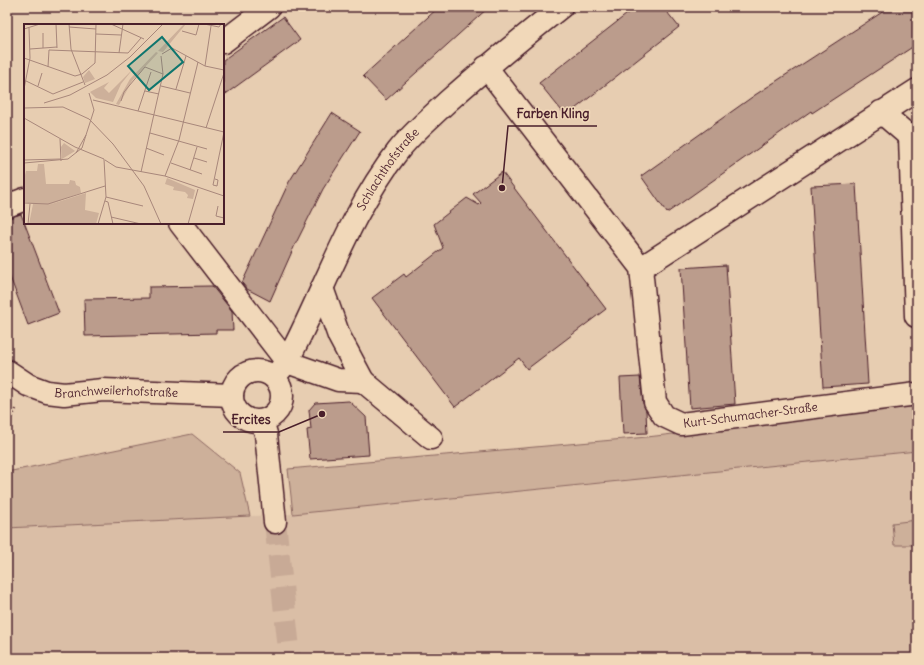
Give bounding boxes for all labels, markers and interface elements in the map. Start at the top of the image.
inset map [24,24,224,224]
callout: Farben Kling [508,101,597,126]
text: Farben Kling [517,105,589,122]
street label: Schlachthofstraße [353,124,422,213]
street label: Branchweilerhofstraße [54,382,178,401]
street label: Kurt-Schumacher-Straße [682,399,819,431]
callout: Ercites [223,407,279,432]
text: Ercites [231,411,271,428]

